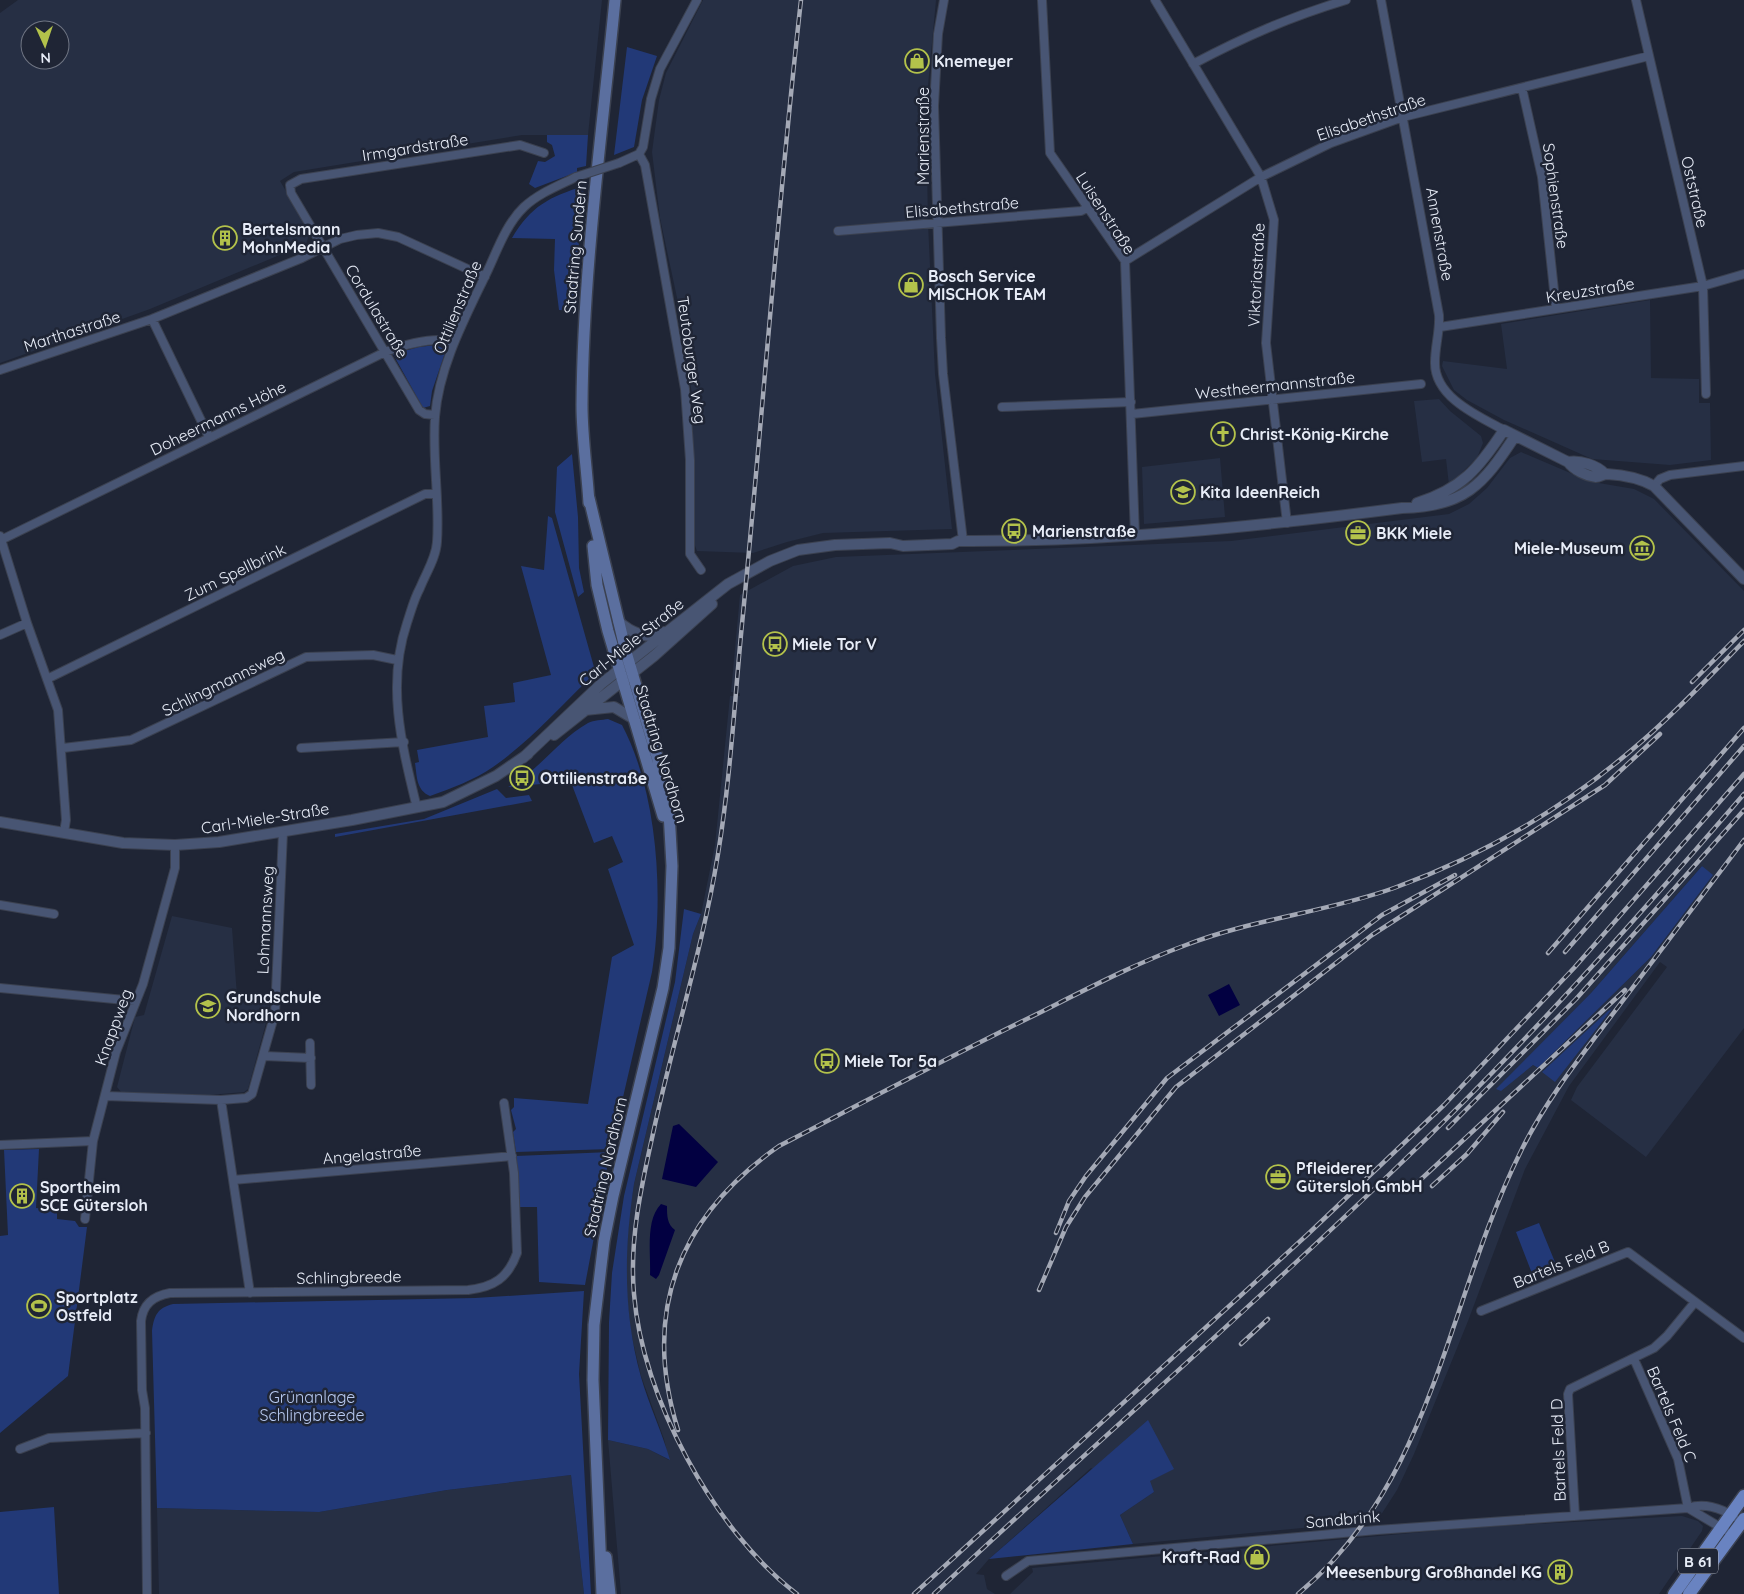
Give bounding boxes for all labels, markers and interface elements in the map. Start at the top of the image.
north arrow [20,20,70,70]
shop icon: Knemeyer [904,48,930,74]
text: N [40,49,51,67]
place label: Knemeyer [934,51,1013,71]
street label: Marienstraße [913,87,933,185]
street label: Elisabethstraße [1314,89,1428,145]
street label: Irmgardstraße [361,129,469,165]
street label: Sophienstraße [1539,142,1573,250]
street label: Oststraße [1677,154,1713,230]
street label: Luisenstraße [1072,168,1140,258]
street label: Stadtring Sundern [559,179,591,315]
street label: Annenstraße [1422,186,1458,282]
street label: Elisabethstraße [904,192,1020,222]
place label: Bertelsmann MohnMedia [242,219,341,257]
street label: Viktoriastraße [1243,222,1269,328]
building icon: Bertelsmann MohnMedia [212,225,238,251]
street label: Ottilienstraße [428,257,486,357]
street label: Cordulastraße [341,261,413,361]
place label: Bosch Service MISCHOK TEAM [928,266,1046,304]
shop icon: Bosch Service MISCHOK TEAM [898,272,924,298]
street label: Kreuzstraße [1544,273,1636,307]
street label: Teutoburger Weg [673,295,711,425]
street label: Marthastraße [21,306,123,356]
street label: Westheermannstraße [1194,367,1356,403]
street label: Doheermanns Höhe [147,376,289,460]
church icon: Christ-König-Kirche [1210,421,1236,447]
place label: Christ-König-Kirche [1240,424,1389,444]
school or university icon: Kita IdeenReich [1170,479,1196,505]
place label: Kita IdeenReich [1200,482,1320,502]
bus stop icon: Marienstraße [1001,518,1027,544]
office icon: BKK Miele [1345,520,1371,546]
place label: Marienstraße [1032,521,1136,541]
place label: BKK Miele [1376,523,1452,543]
museum icon: Miele-Museum [1629,535,1655,561]
place label: Miele-Museum [1514,538,1624,558]
street label: Zum Spellbrink [181,539,289,605]
street label: Carl-Miele-Straße [574,593,688,691]
bus stop icon: Miele Tor V [762,631,788,657]
place label: Miele Tor V [792,634,877,654]
street label: Schlingmannsweg [158,644,288,720]
street label: Stadtring Nordhorn [631,683,693,825]
bus stop icon: Ottilienstraße [509,765,535,791]
place label: Ottilienstraße [540,768,647,788]
street label: Carl-Miele-Straße [199,798,331,838]
street label: Lohmannsweg [252,865,278,975]
street label: Knappweg [90,986,136,1068]
place label: Grundschule Nordhorn [226,987,321,1025]
school or university icon: Grundschule Nordhorn [195,993,221,1019]
bus stop icon: Miele Tor 5a [814,1048,840,1074]
place label: Miele Tor 5a [844,1051,937,1071]
street label: Stadtring Nordhorn [579,1095,631,1239]
street label: Angelastraße [322,1140,422,1168]
place label: Pfleiderer Gütersloh GmbH [1296,1158,1423,1196]
office icon: Pfleiderer Gütersloh GmbH [1265,1164,1291,1190]
place label: Sportheim SCE Gütersloh [40,1177,148,1215]
building icon: Sportheim SCE Gütersloh [9,1183,35,1209]
street label: Bartels Feld B [1510,1236,1612,1292]
street label: Schlingbreede [296,1266,402,1288]
place label: Sportplatz Ostfeld [56,1287,138,1325]
sports icon: Sportplatz Ostfeld [26,1293,52,1319]
street label: Bartels Feld C [1643,1363,1701,1465]
park label: Grünanlage Schlingbreede [259,1387,365,1425]
street label: Bartels Feld D [1546,1398,1570,1502]
street label: Sandbrink [1305,1506,1381,1532]
shop icon: Kraft-Rad [1244,1544,1270,1570]
place label: Kraft-Rad [1162,1547,1240,1567]
road number: B 61 [1678,1548,1718,1574]
building icon: Meesenburg Großhandel KG [1547,1559,1573,1585]
place label: Meesenburg Großhandel KG [1326,1562,1542,1582]

